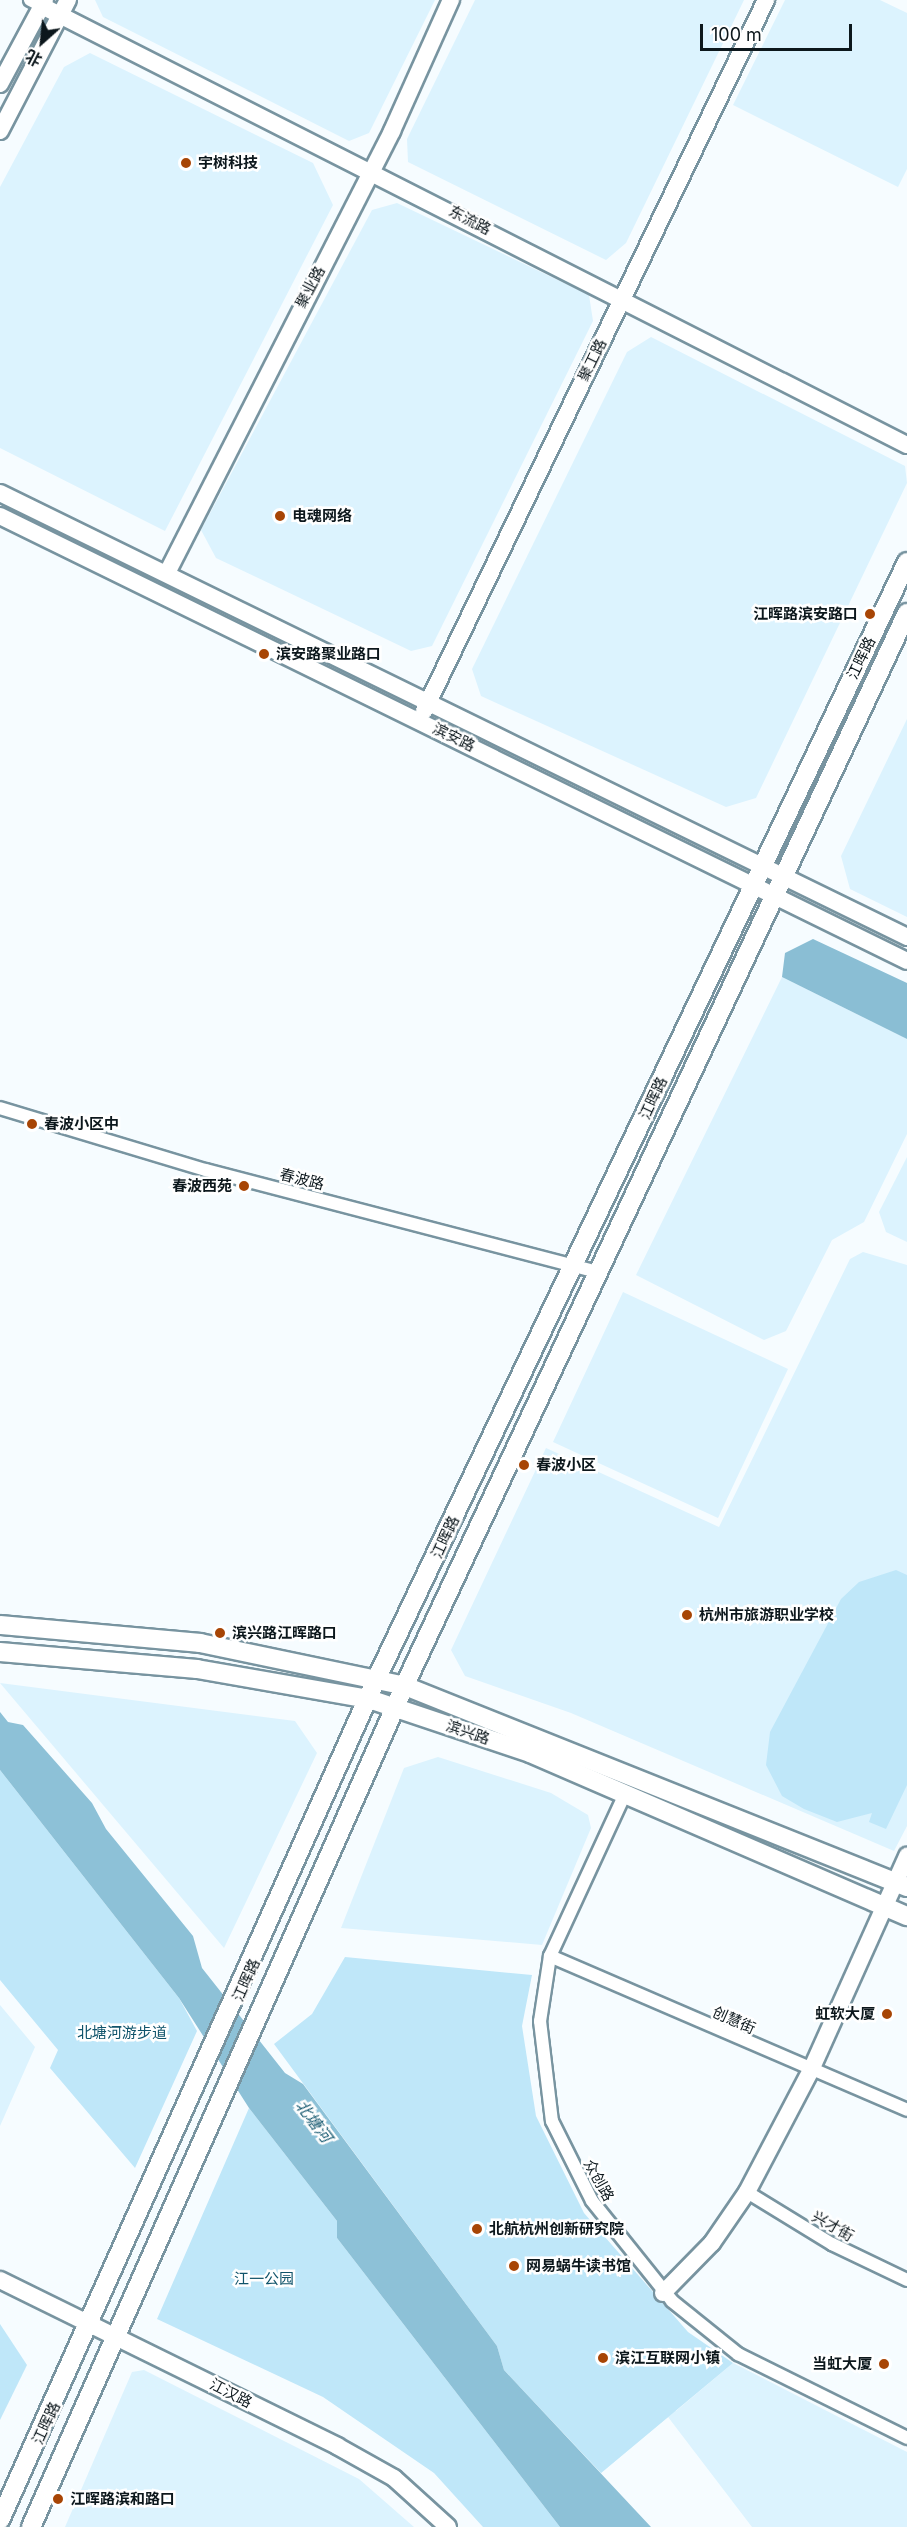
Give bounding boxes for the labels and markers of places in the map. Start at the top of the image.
place label: 宇树科技 [198,154,258,172]
marker: 宇树科技 [179,156,193,170]
place label: 电魂网络 [292,507,352,525]
marker: 电魂网络 [273,509,287,523]
place label: 江晖路滨安路口 [753,605,858,623]
marker: 江晖路滨安路口 [863,607,877,621]
place label: 滨安路聚业路口 [276,645,381,663]
marker: 滨安路聚业路口 [257,647,271,661]
place label: 春波小区中 [44,1115,119,1133]
marker: 春波小区中 [25,1117,39,1131]
place label: 春波西苑 [172,1177,232,1195]
marker: 春波西苑 [237,1179,251,1193]
place label: 春波小区 [536,1456,596,1474]
marker: 春波小区 [517,1458,531,1472]
place label: 杭州市旅游职业学校 [699,1606,834,1624]
marker: 杭州市旅游职业学校 [680,1608,694,1622]
place label: 滨兴路江晖路口 [232,1624,337,1642]
marker: 滨兴路江晖路口 [213,1626,227,1640]
place label: 虹软大厦 [815,2005,875,2023]
marker: 虹软大厦 [880,2007,894,2021]
place label: 北航杭州创新研究院 [489,2220,624,2238]
marker: 北航杭州创新研究院 [470,2222,484,2236]
place label: 网易蜗牛读书馆 [526,2257,631,2275]
marker: 网易蜗牛读书馆 [507,2259,521,2273]
place label: 滨江互联网小镇 [615,2349,720,2367]
marker: 滨江互联网小镇 [596,2351,610,2365]
place label: 当虹大厦 [812,2355,872,2373]
marker: 当虹大厦 [877,2357,891,2371]
place label: 江晖路滨和路口 [70,2490,175,2508]
marker: 江晖路滨和路口 [51,2492,65,2506]

